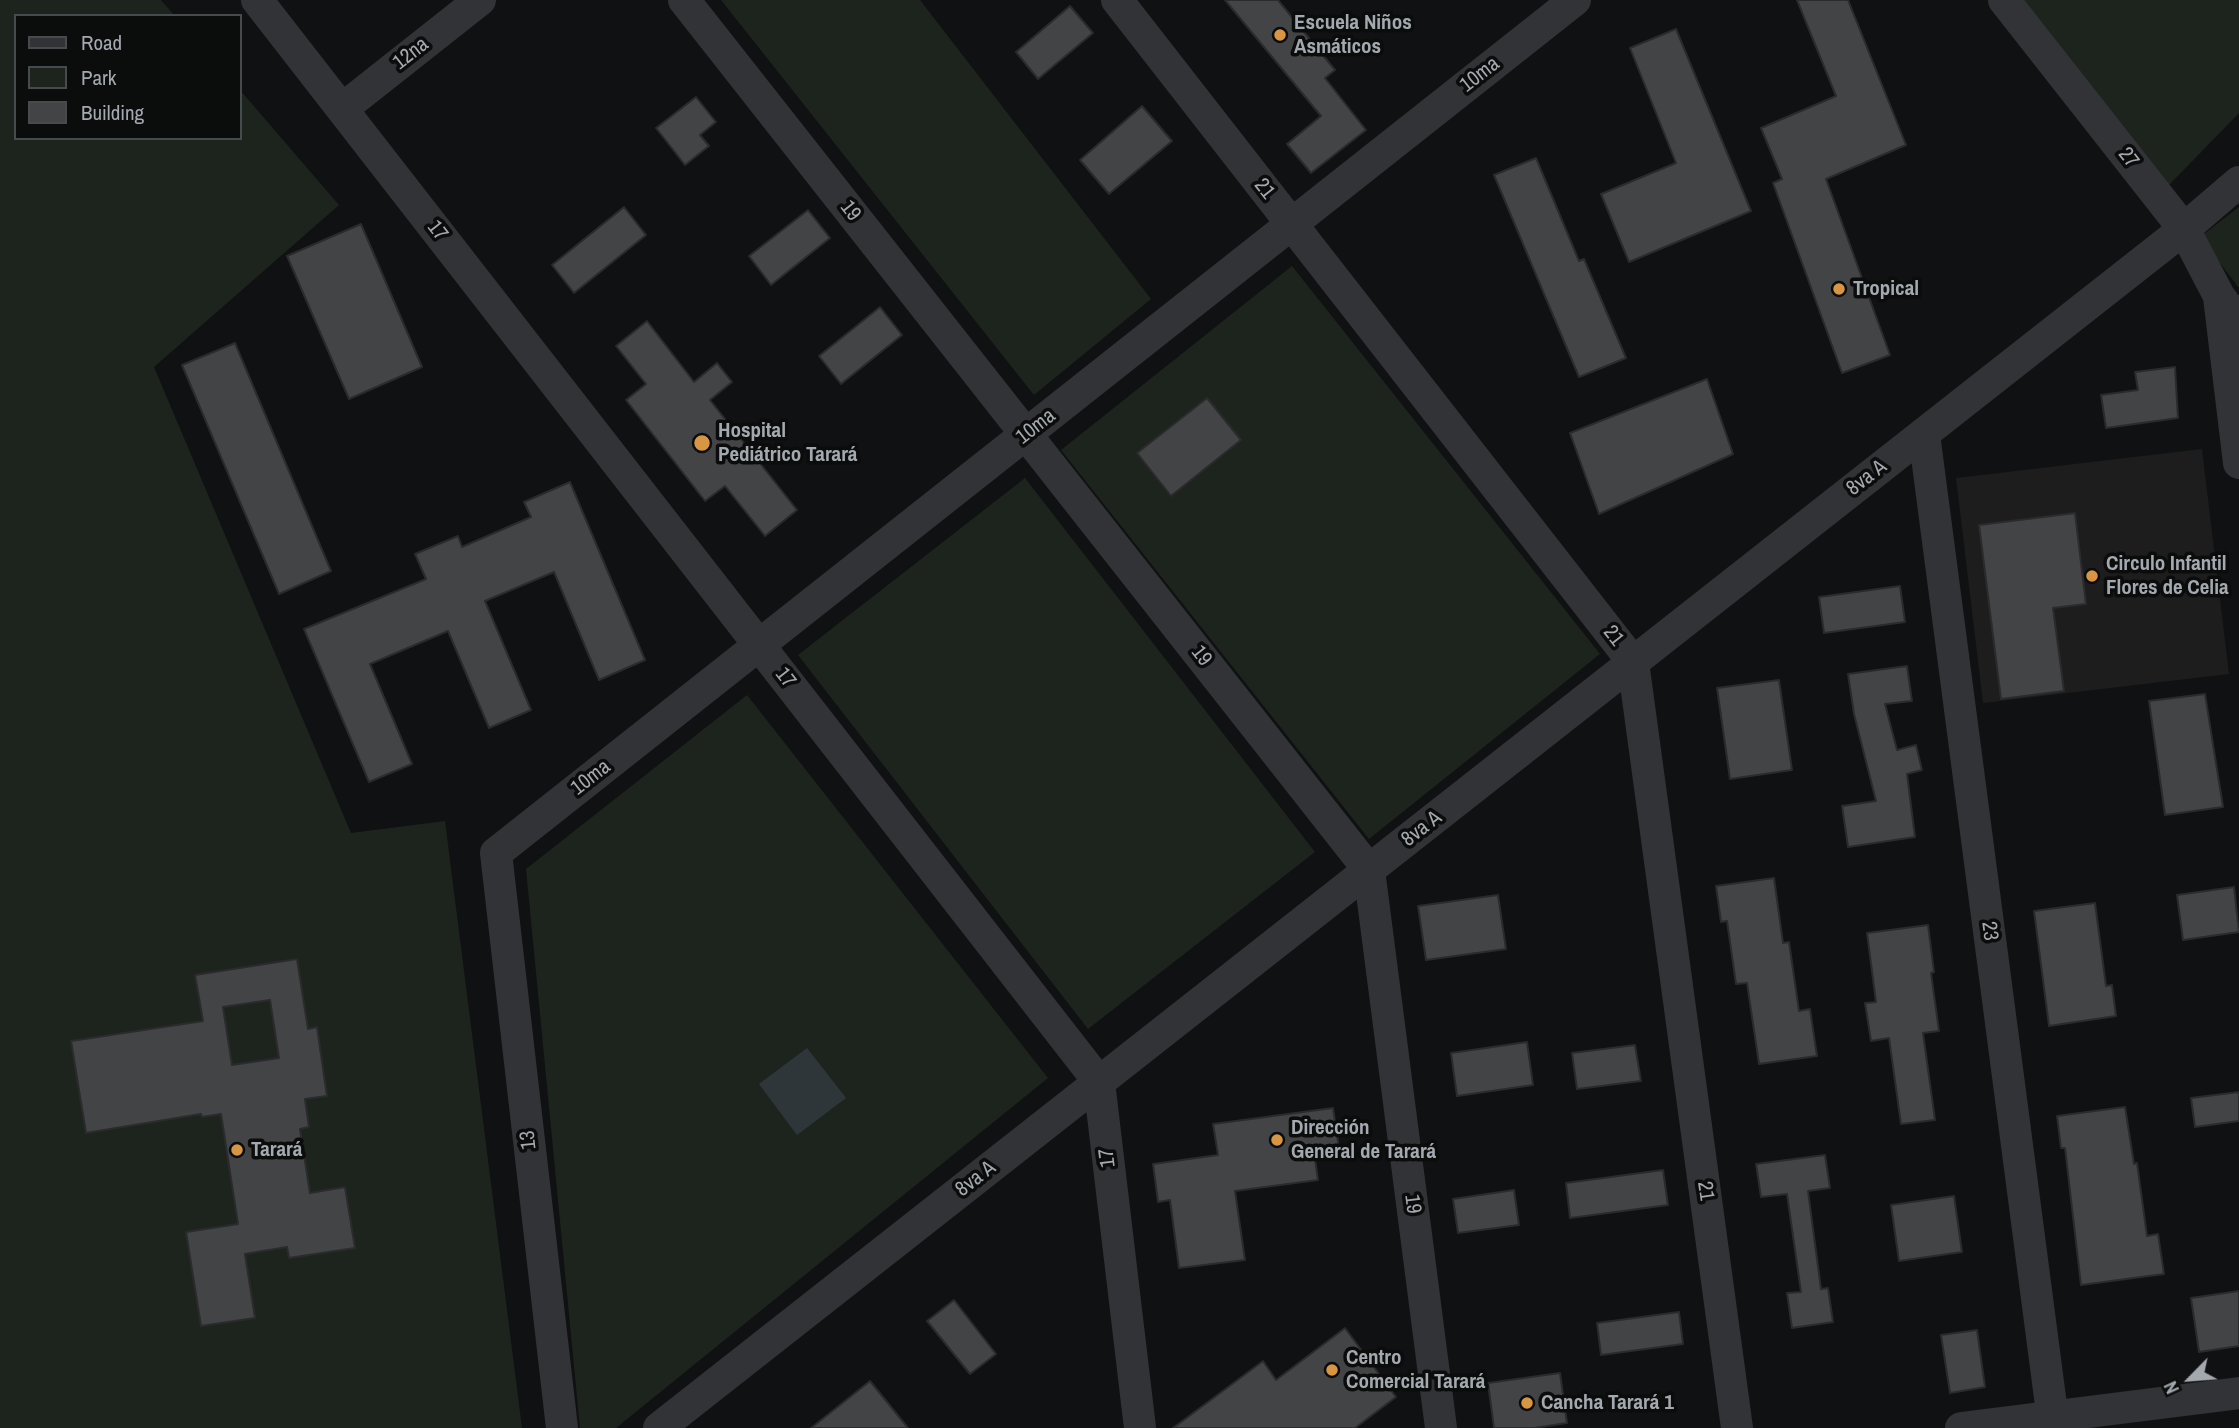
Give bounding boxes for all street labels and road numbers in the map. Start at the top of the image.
street label: 12na [388,32,434,76]
street label: 10ma [1455,52,1505,98]
street label: 27 [2112,143,2144,173]
street label: 21 [1248,174,1280,204]
street label: 19 [834,196,866,226]
street label: 17 [421,216,453,246]
street label: 10ma [1011,404,1061,450]
street label: 8va A [1842,455,1892,501]
street label: 21 [1597,621,1629,651]
street label: 19 [1185,641,1217,671]
street label: 17 [769,663,801,693]
street label: 10ma [566,755,616,801]
street label: 8va A [1397,806,1447,852]
street label: 23 [1975,920,2003,942]
street label: 13 [515,1129,543,1151]
street label: 17 [1094,1147,1122,1169]
street label: 8va A [951,1156,1001,1202]
street label: 21 [1691,1180,1719,1202]
street label: 19 [1398,1193,1426,1215]

